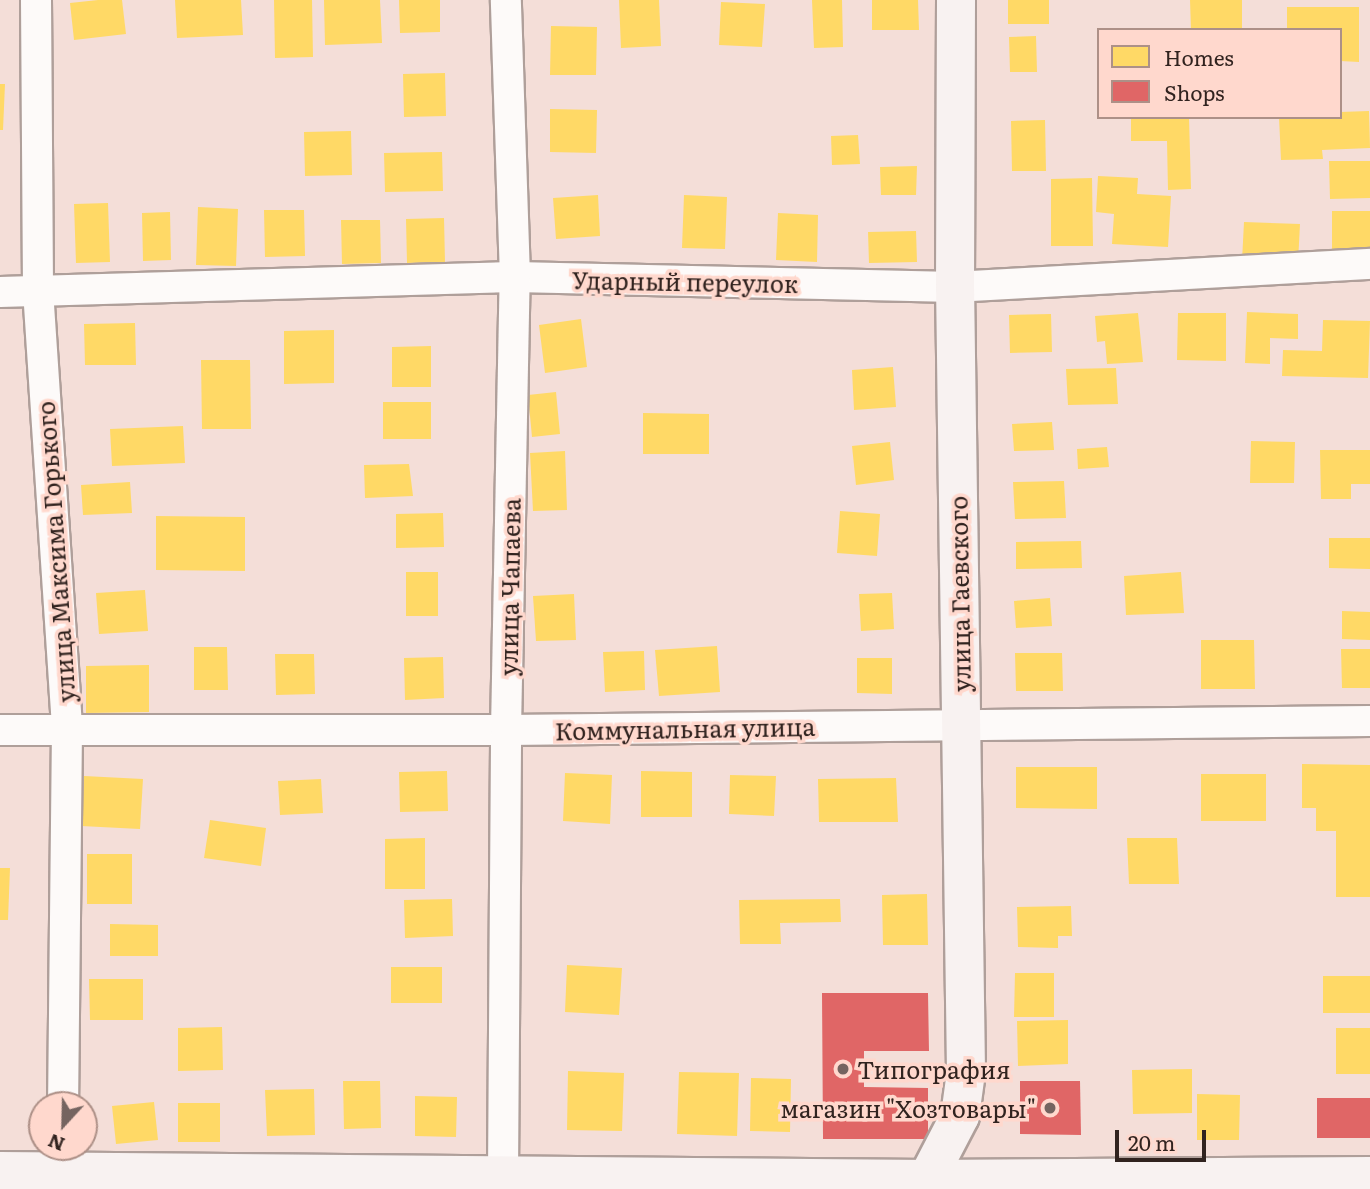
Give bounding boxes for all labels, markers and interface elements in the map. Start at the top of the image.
legend [1097,28,1342,119]
text: Homes [1164,41,1234,72]
text: Shops [1164,76,1225,107]
street label: Ударный переулок [572,265,798,297]
street label: улица Максима Горького [30,400,80,704]
street label: улица Гаевского [943,496,975,692]
street label: улица Чапаева [493,498,525,676]
street label: Коммунальная улица [555,711,815,745]
place label: Типография [857,1055,1010,1083]
marker: Типография [835,1061,851,1077]
north arrow [28,1091,98,1161]
place label: магазин "Хозтовары" [780,1094,1036,1122]
marker: магазин "Хозтовары" [1042,1100,1058,1116]
scale bar [1118,1116,1209,1160]
text: 20 m [1128,1126,1175,1157]
text: N [43,1128,69,1160]

